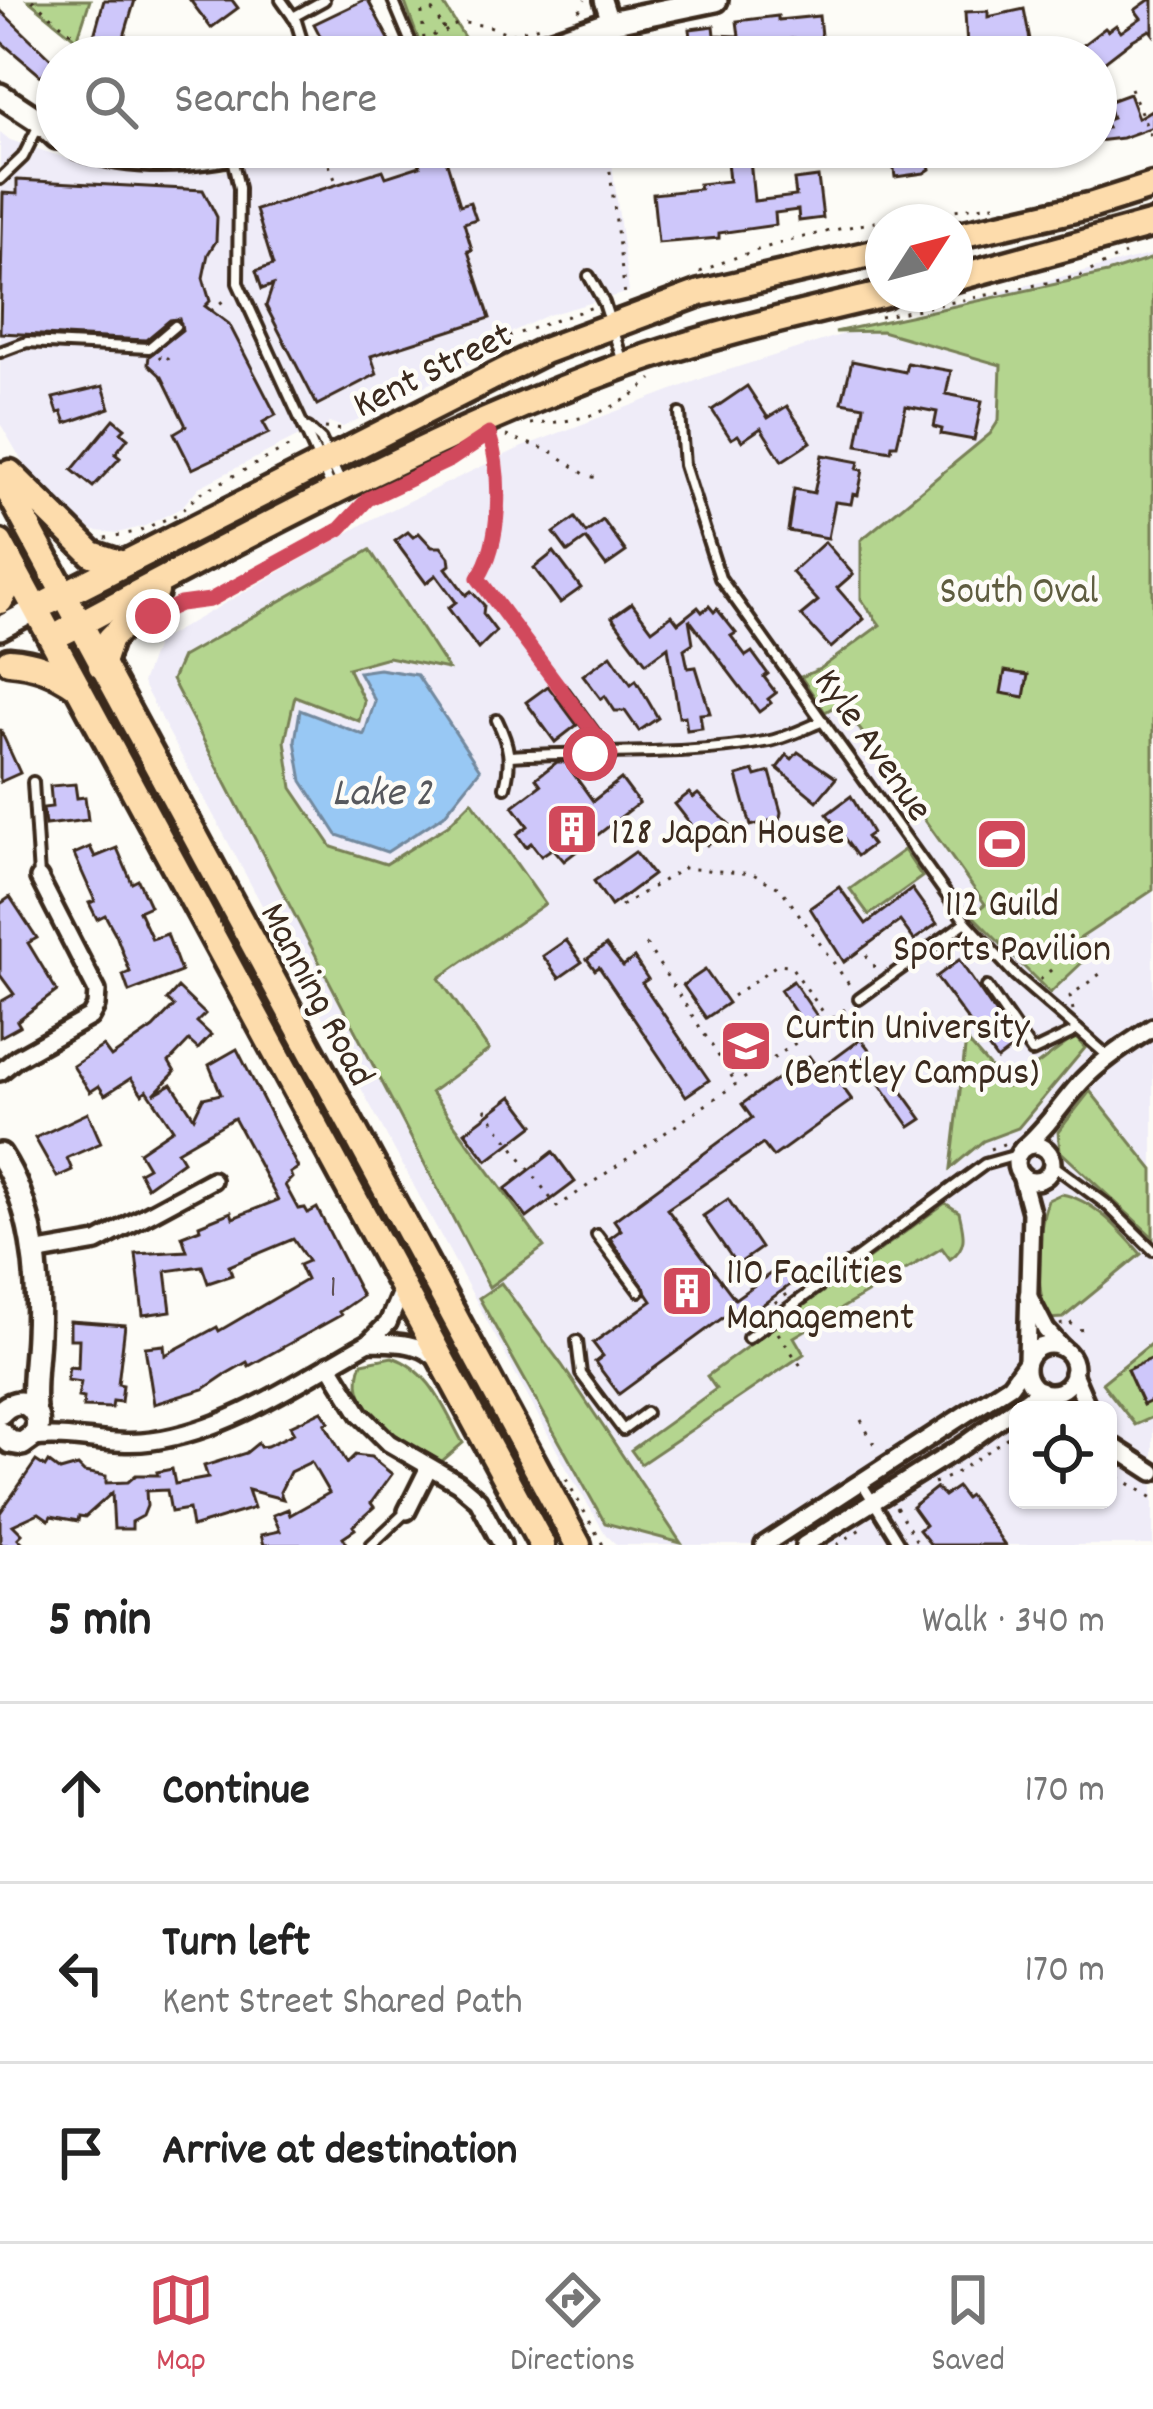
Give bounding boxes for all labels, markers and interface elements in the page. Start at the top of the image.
search box [36,36,1117,168]
icon: search [78,69,144,135]
text: Search here [174,70,377,134]
north arrow [865,204,973,312]
street label: Kent Street [345,311,523,435]
park label: South Oval [940,567,1098,622]
route end [126,589,180,643]
street label: Kyle Avenue [798,659,944,835]
route start [563,727,617,781]
water label: Lake 2 [332,766,433,826]
building icon: 128 Japan House [544,801,600,857]
place label: 128 Japan House [611,808,845,863]
sports icon: 112 Guild Sports Pavilion [974,816,1030,872]
place label: 112 Guild Sports Pavilion [893,880,1111,980]
street label: Manning Road [243,894,386,1098]
place label: Curtin University (Bentley Campus) [785,1003,1039,1103]
school or university icon: Curtin University (Bentley Campus) [718,1018,774,1074]
place label: 110 Facilities Management [726,1248,914,1348]
building icon: 110 Facilities Management [659,1263,715,1319]
house number: 1 [329,1266,337,1313]
map controls [1009,1401,1117,1509]
button: locate [1009,1401,1117,1509]
text: 5 min [48,1587,151,1659]
text: Walk · 340 m [922,1596,1105,1651]
icon: ahead [48,1760,114,1826]
text: Continue [162,1761,310,1825]
text: 170 m [1025,1765,1105,1820]
text: Turn left [162,1913,310,1977]
icon: left [48,1940,114,2006]
text: 170 m [1025,1945,1105,2000]
text: Kent Street Shared Path [162,1977,523,2032]
icon: arrive [48,2120,114,2186]
text: Arrive at destination [162,2121,517,2185]
tab: Map [148,2267,214,2386]
tab: Directions [510,2267,635,2386]
tab: Saved [931,2267,1005,2386]

